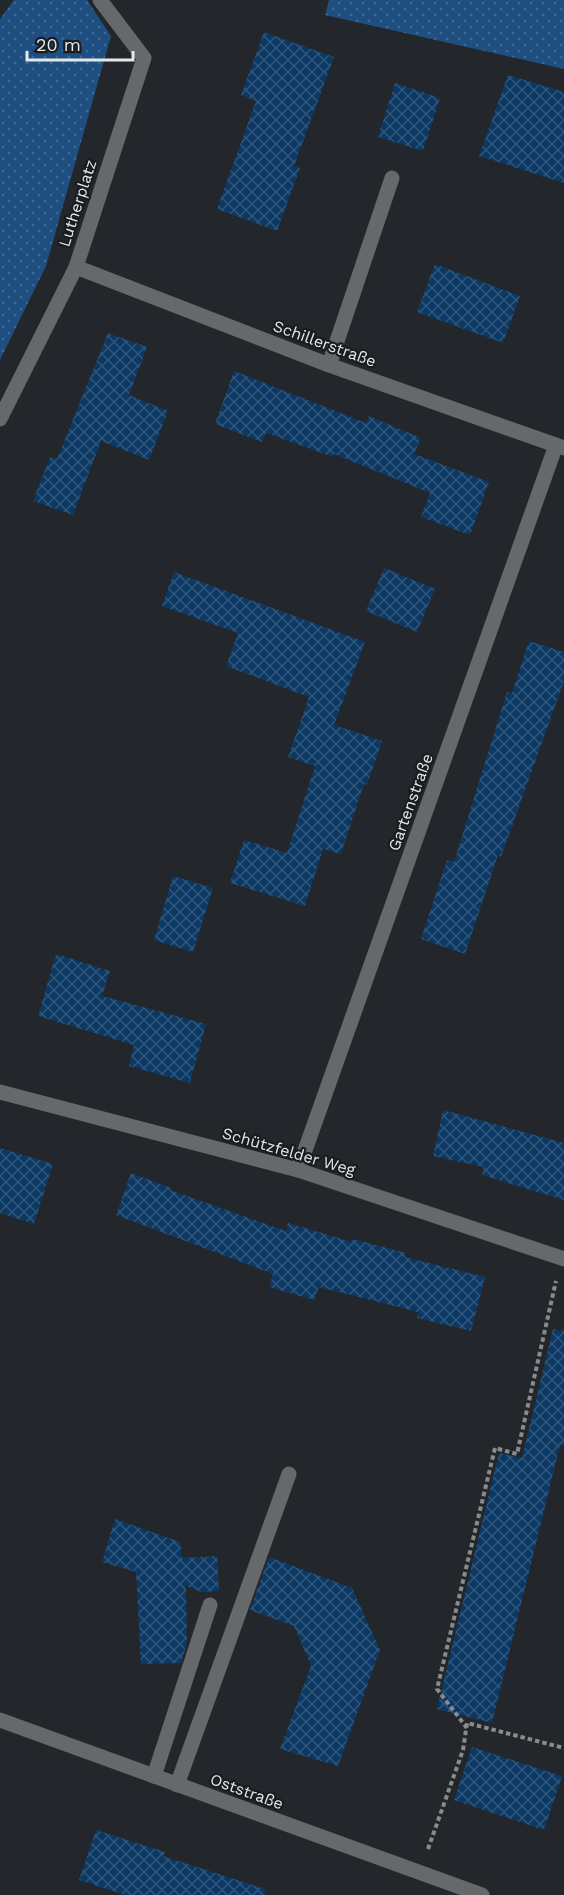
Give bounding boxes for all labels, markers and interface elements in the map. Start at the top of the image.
scale bar [27,24,134,62]
text: 20 m [36,34,81,55]
street label: Lutherplatz [54,157,101,249]
street label: Schillerstraße [271,316,379,371]
street label: Gartenstraße [384,751,437,853]
street label: Schützfelder Weg [220,1123,358,1180]
street label: Oststraße [208,1769,286,1814]

